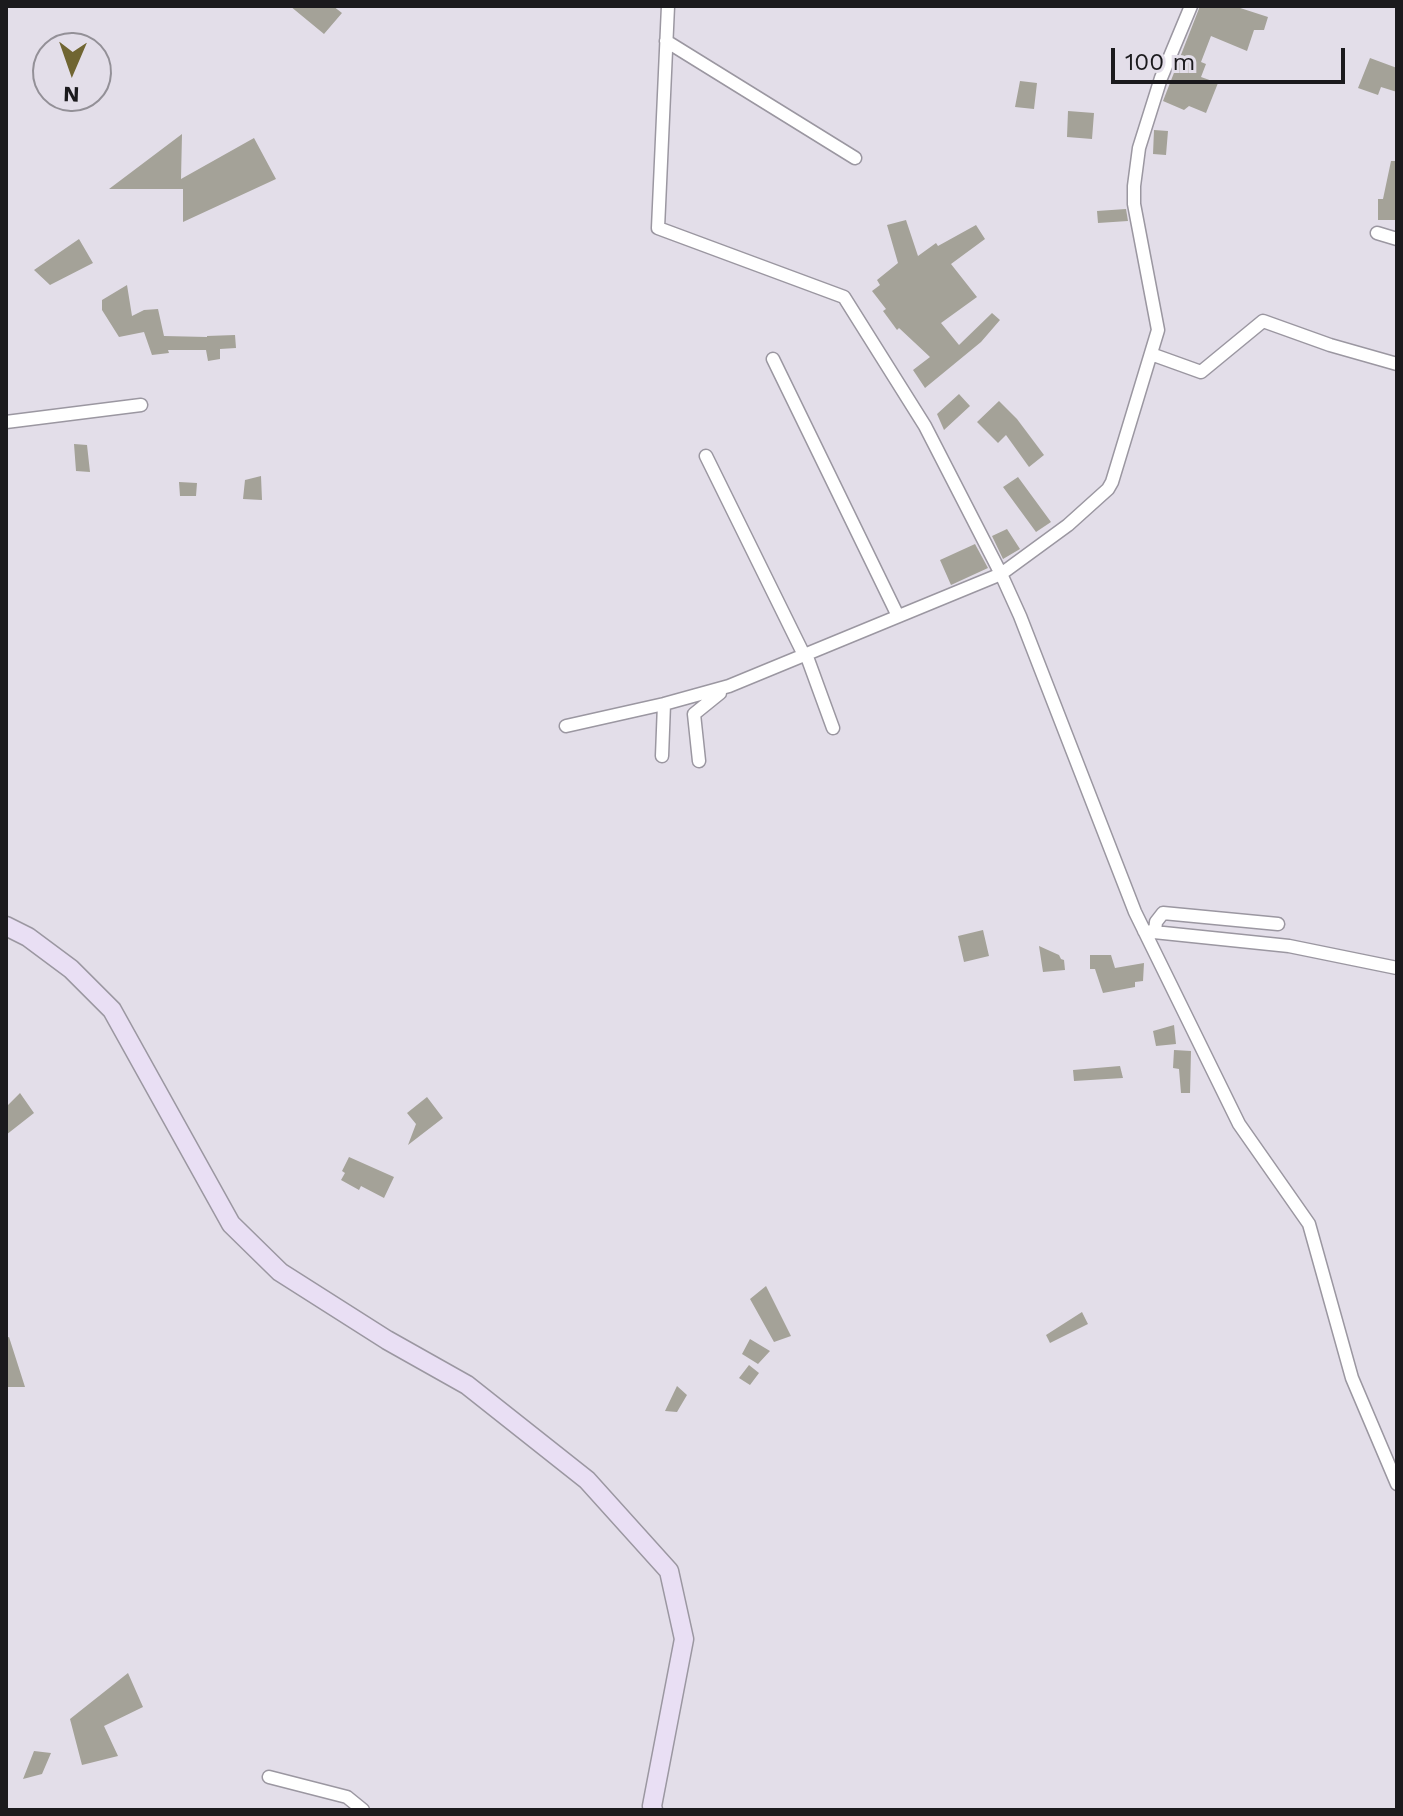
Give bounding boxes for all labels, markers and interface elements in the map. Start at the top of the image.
north arrow [32,32,112,112]
scale bar [1115,32,1349,82]
text: 100 m [1125,48,1195,76]
text: N [63,82,80,107]

